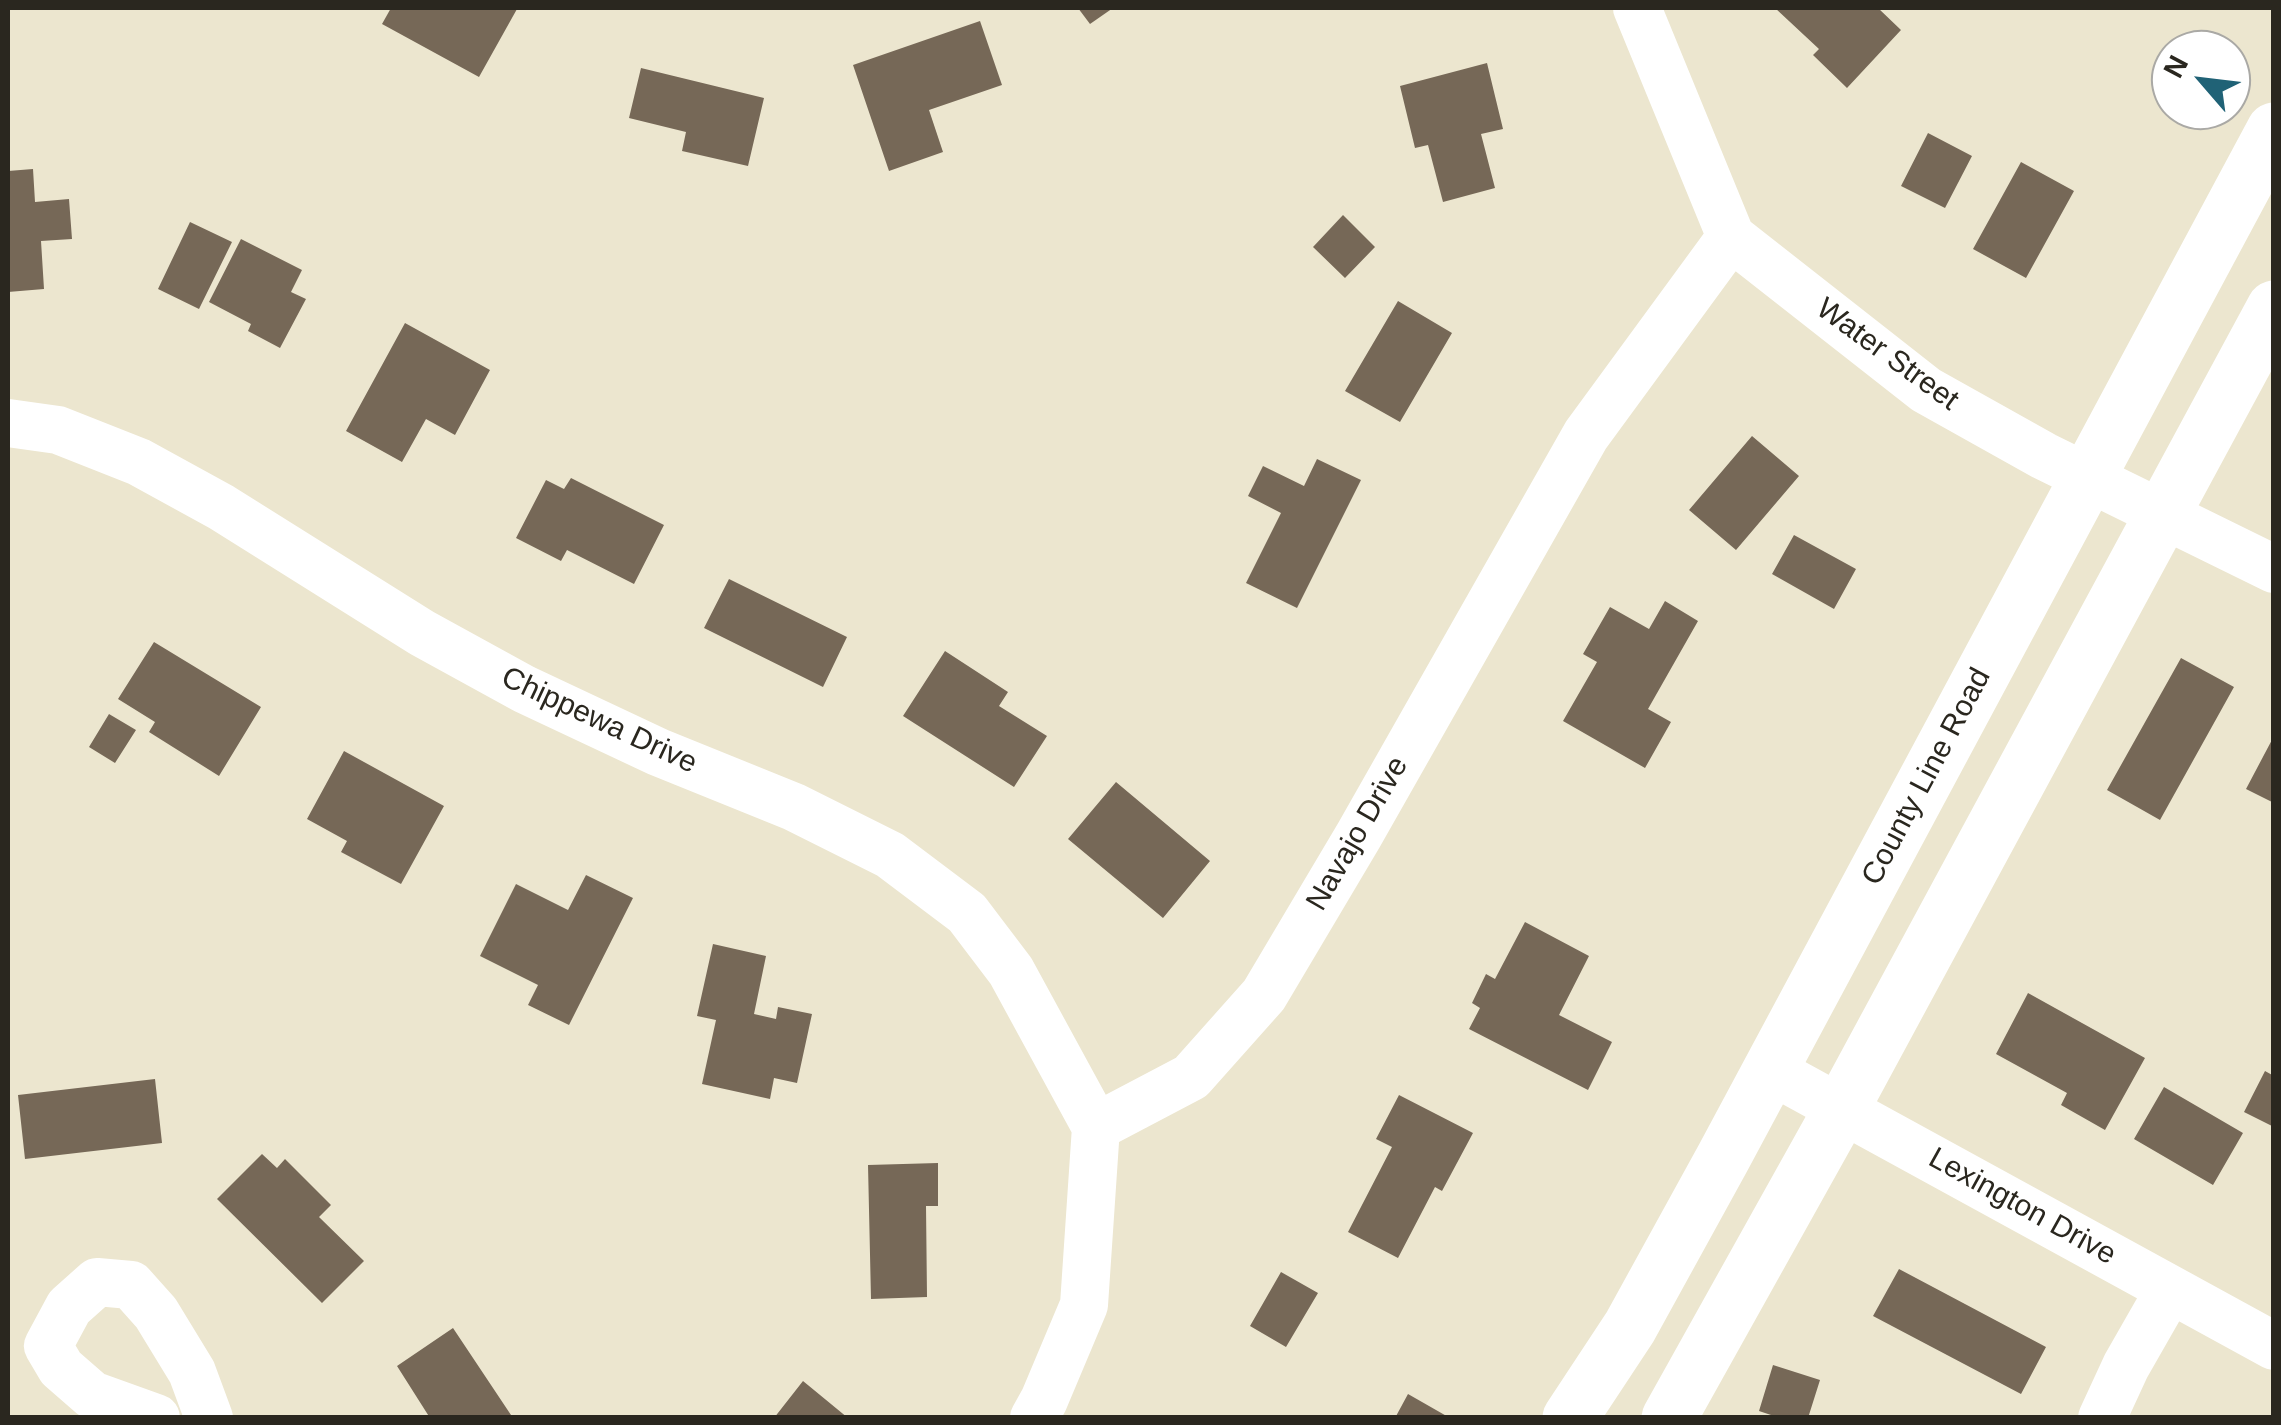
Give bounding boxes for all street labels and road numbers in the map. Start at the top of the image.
street label: Water Street [1809,291,1965,419]
street label: Chippewa Drive [495,660,703,782]
street label: County Line Road [1855,663,1999,891]
street label: Navajo Drive [1299,751,1417,917]
street label: Lexington Drive [1922,1141,2122,1273]

